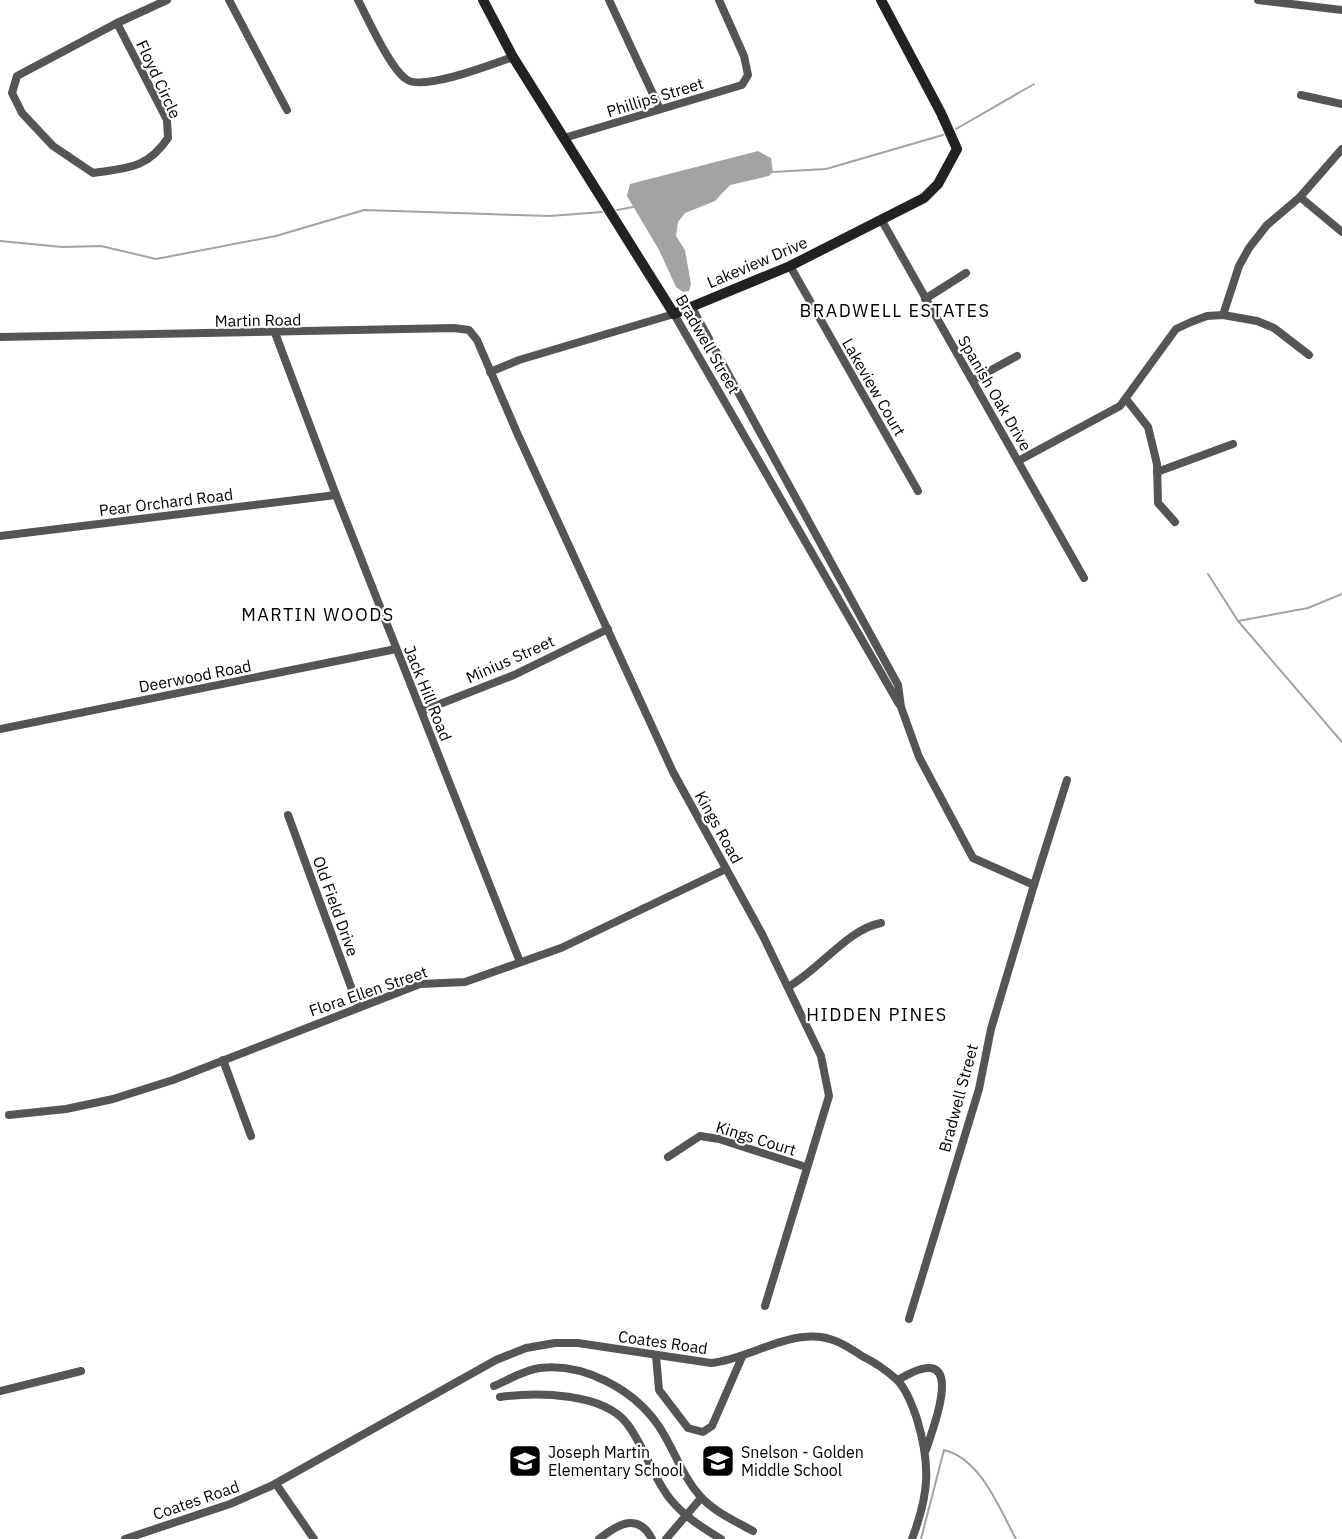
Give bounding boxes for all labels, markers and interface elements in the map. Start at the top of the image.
street label: Floyd Circle [132,37,186,122]
street label: Phillips Street [604,73,706,121]
street label: Lakeview Drive [704,232,810,292]
street label: Bradwell Street [671,291,745,397]
district label: BRADWELL ESTATES [799,299,991,322]
street label: Martin Road [214,309,302,331]
street label: Spanish Oak Drive [954,332,1036,455]
street label: Lakeview Court [838,335,910,439]
street label: Pear Orchard Road [98,484,234,520]
district label: MARTIN WOODS [241,603,395,626]
street label: Minius Street [463,631,557,687]
street label: Jack Hill Road [400,642,456,744]
street label: Deerwood Road [137,655,253,697]
street label: Kings Road [691,787,747,867]
street label: Old Field Drive [309,853,363,959]
street label: Flora Ellen Street [306,961,430,1021]
district label: HIDDEN PINES [806,1003,948,1026]
street label: Bradwell Street [934,1042,982,1154]
street label: Kings Court [713,1116,799,1160]
street label: Coates Road [617,1326,709,1358]
place label: Joseph Martin Elementary School [548,1442,683,1480]
place label: Snelson - Golden Middle School [741,1442,864,1480]
school or university icon: Joseph Martin Elementary School [507,1443,543,1479]
school or university icon: Snelson - Golden Middle School [700,1443,736,1479]
street label: Coates Road [150,1476,242,1524]

